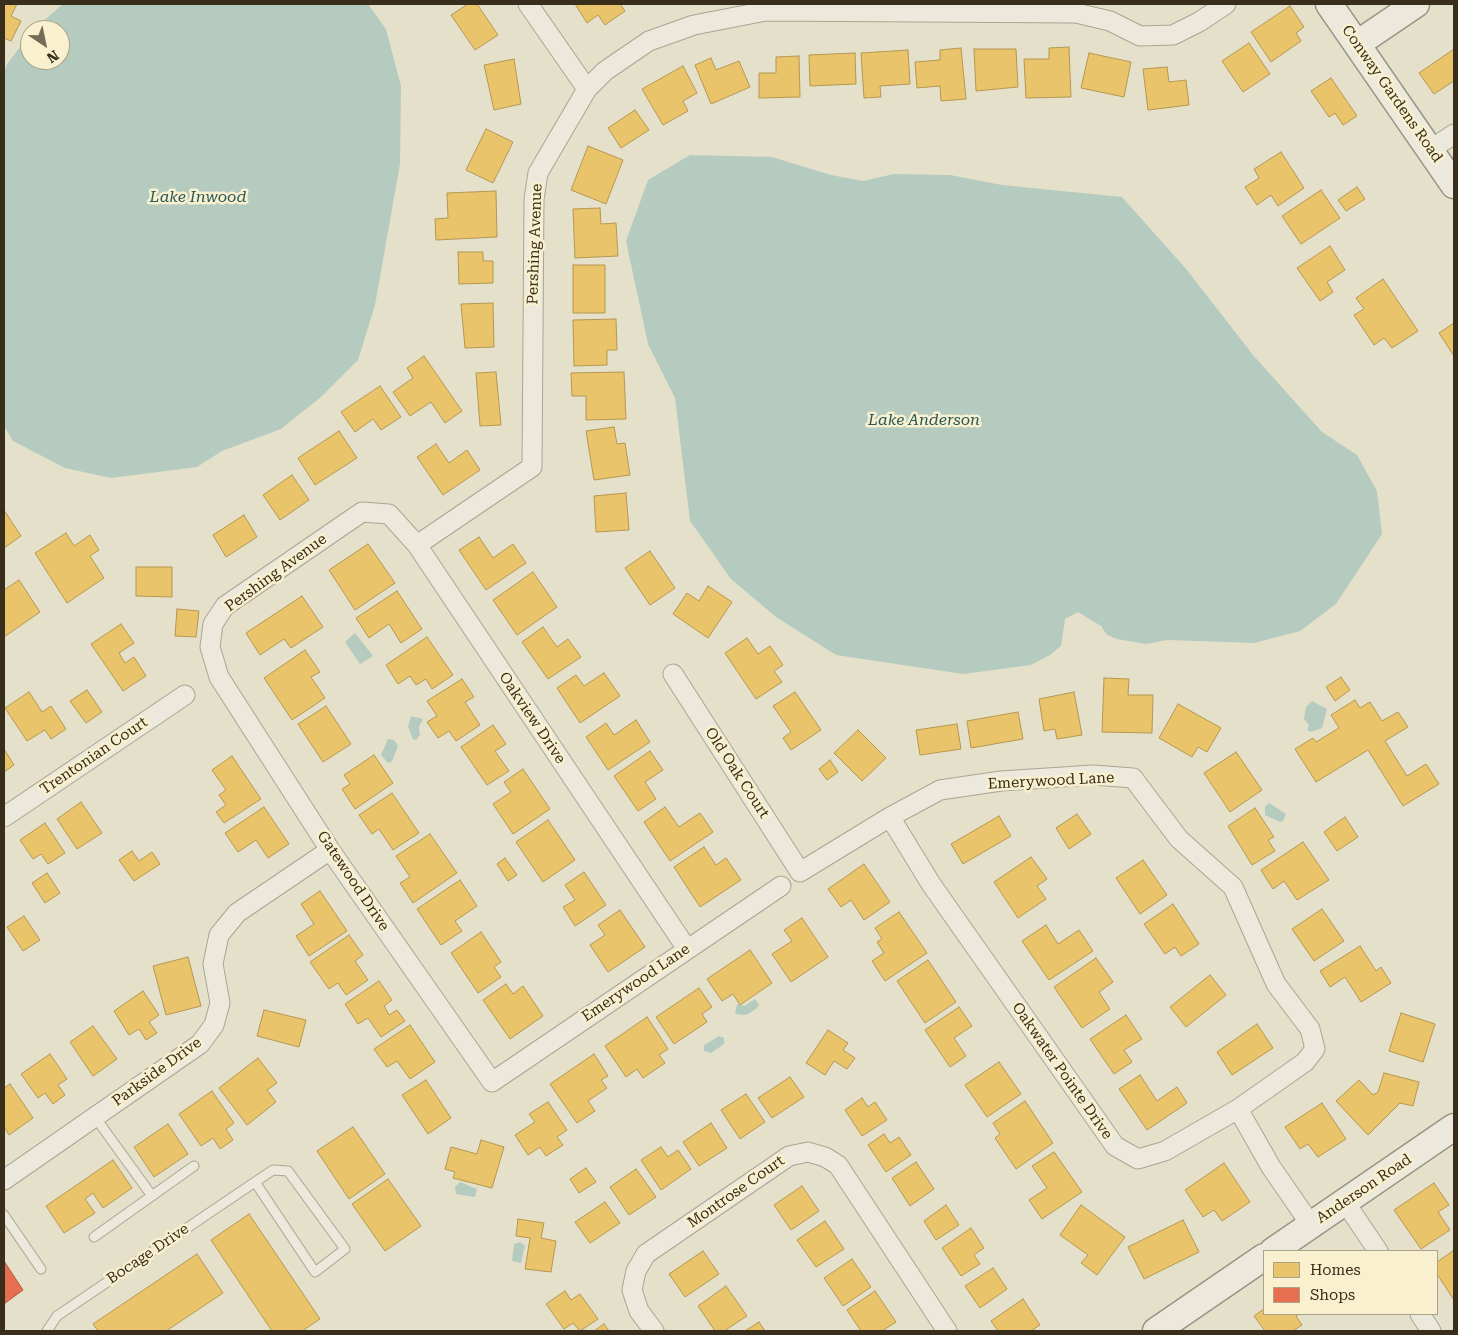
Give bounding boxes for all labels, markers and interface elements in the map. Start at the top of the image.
north arrow [20,20,70,70]
street label: Conway Gardens Road [1338,22,1446,166]
text: N [44,47,62,66]
street label: Pershing Avenue [524,183,546,305]
water label: Lake Inwood [150,187,246,207]
water label: Lake Anderson [868,410,980,430]
street label: Pershing Avenue [222,530,330,616]
street label: Oakview Drive [495,669,569,767]
street label: Trentonian Court [37,713,151,799]
street label: Old Oak Court [701,724,773,822]
street label: Emerywood Lane [987,769,1115,793]
street label: Gatewood Drive [313,828,393,934]
street label: Emerywood Lane [578,940,694,1026]
street label: Oakwater Pointe Drive [1008,999,1116,1143]
street label: Parkside Drive [109,1034,205,1110]
street label: Anderson Road [1313,1151,1415,1227]
street label: Montrose Court [684,1152,788,1232]
street label: Bocage Drive [104,1220,192,1288]
legend [1263,1250,1438,1315]
text: Homes [1310,1261,1361,1279]
text: Shops [1310,1286,1355,1304]

